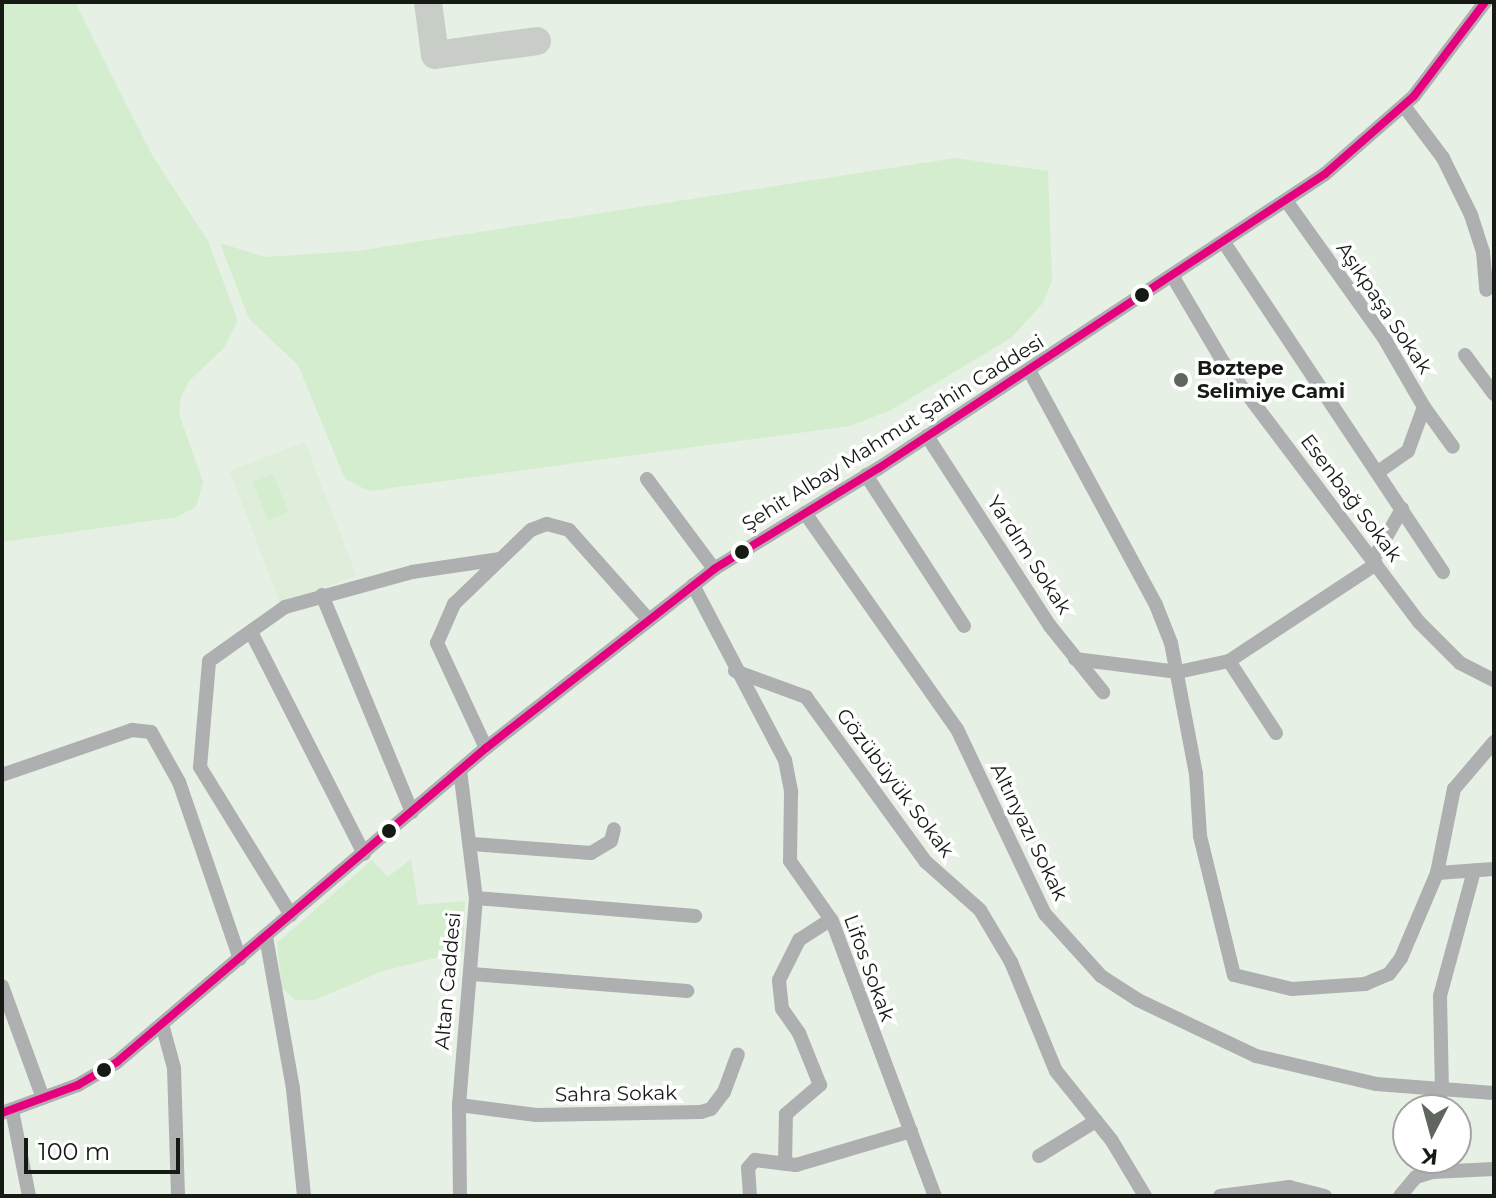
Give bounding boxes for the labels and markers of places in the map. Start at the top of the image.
unlabelled marker [1134,287,1150,303]
place label: Boztepe Selimiye Cami [1197,356,1345,403]
marker: Boztepe Selimiye Cami [1172,371,1190,389]
unlabelled marker [734,544,750,560]
unlabelled marker [381,823,397,839]
unlabelled marker [96,1062,112,1078]

